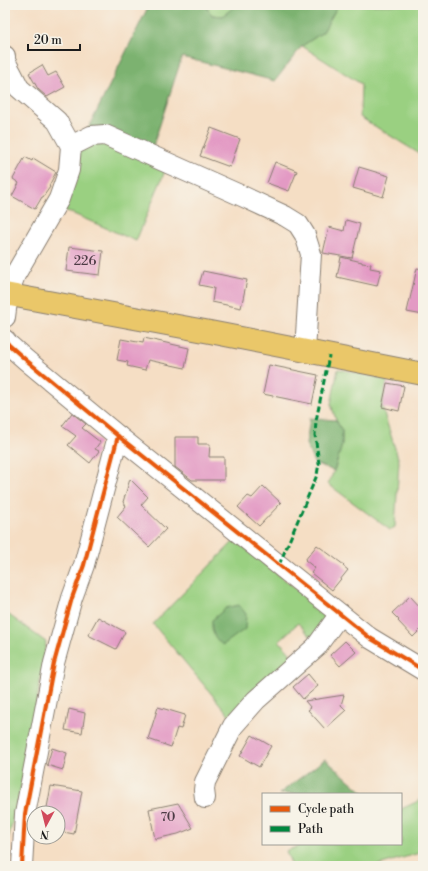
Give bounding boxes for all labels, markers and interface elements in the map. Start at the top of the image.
scale bar [28,26,80,52]
text: 20 m [34,33,62,48]
house number: 226 [74,253,96,269]
legend [262,793,402,845]
text: Cycle path [298,802,354,817]
north arrow [26,805,66,845]
house number: 70 [161,809,176,825]
text: Path [298,822,323,837]
text: N [39,826,50,841]

